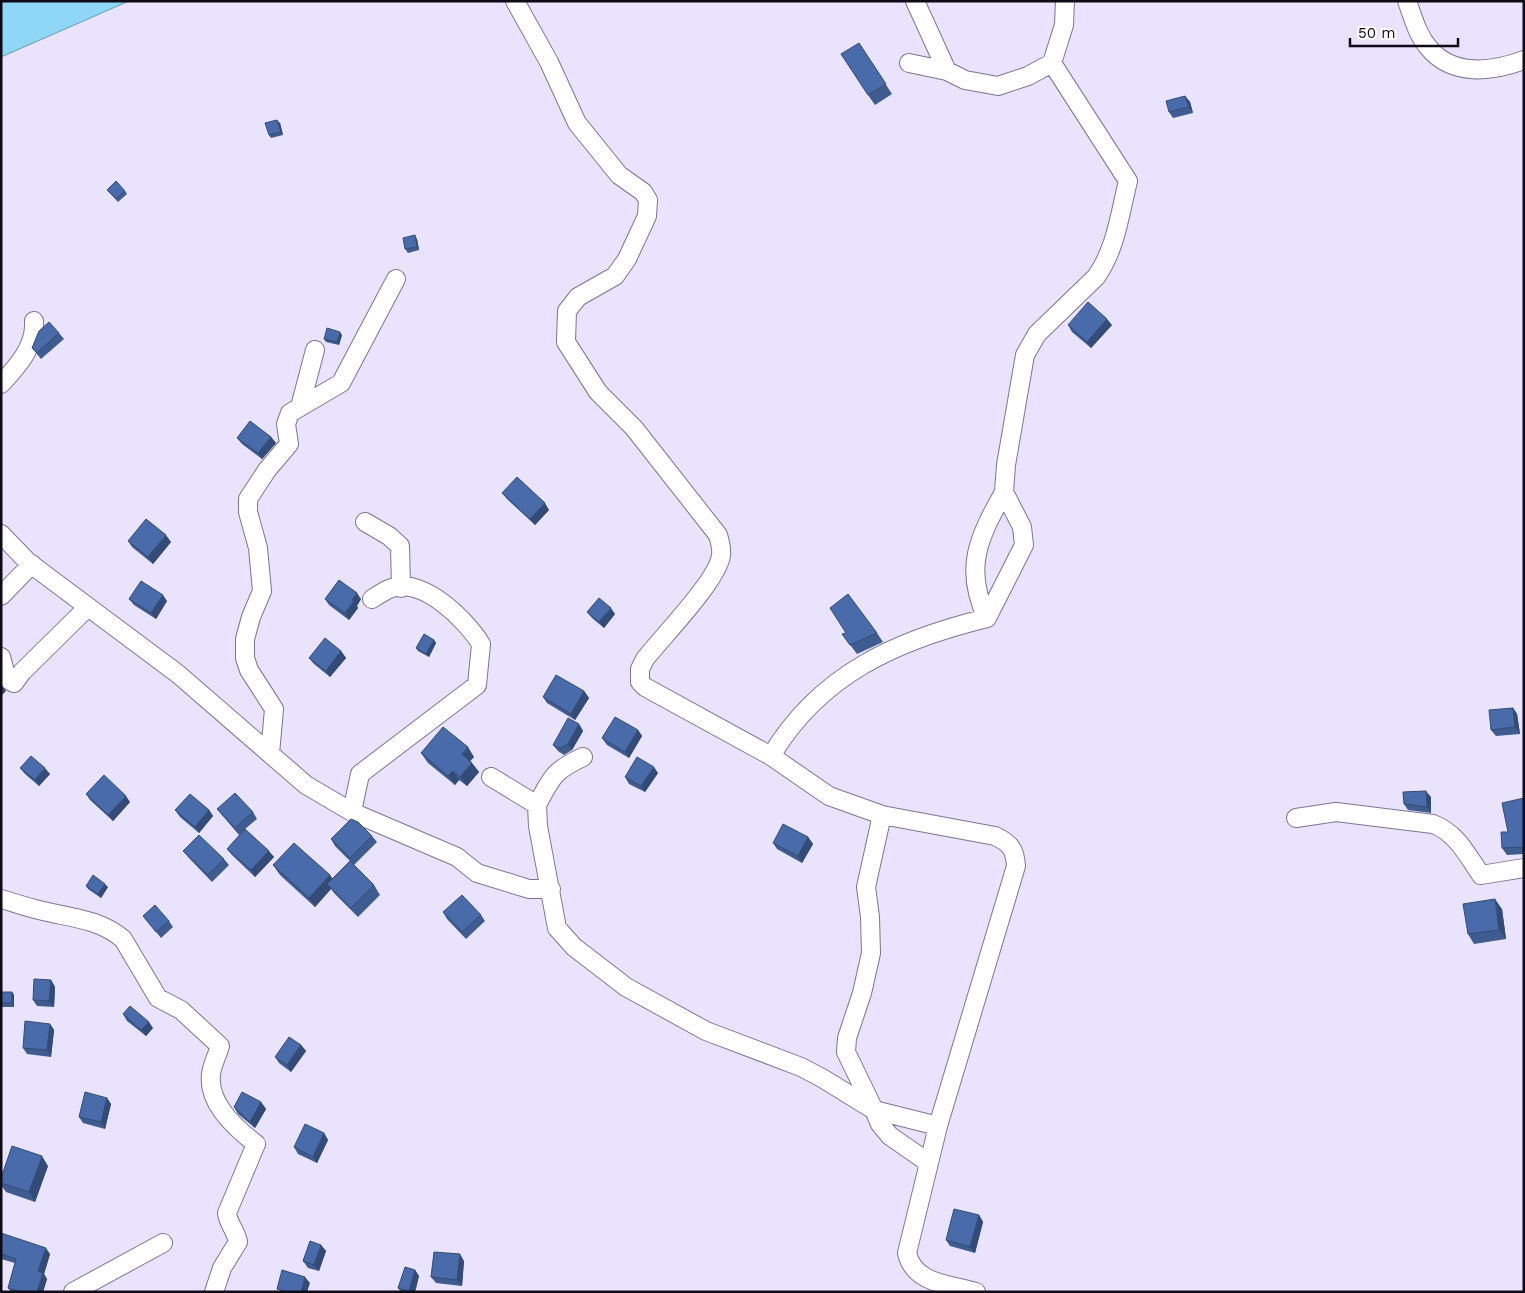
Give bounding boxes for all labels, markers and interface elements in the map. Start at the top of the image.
scale bar [1350,15,1458,47]
text: 50 m [1358,24,1395,42]

